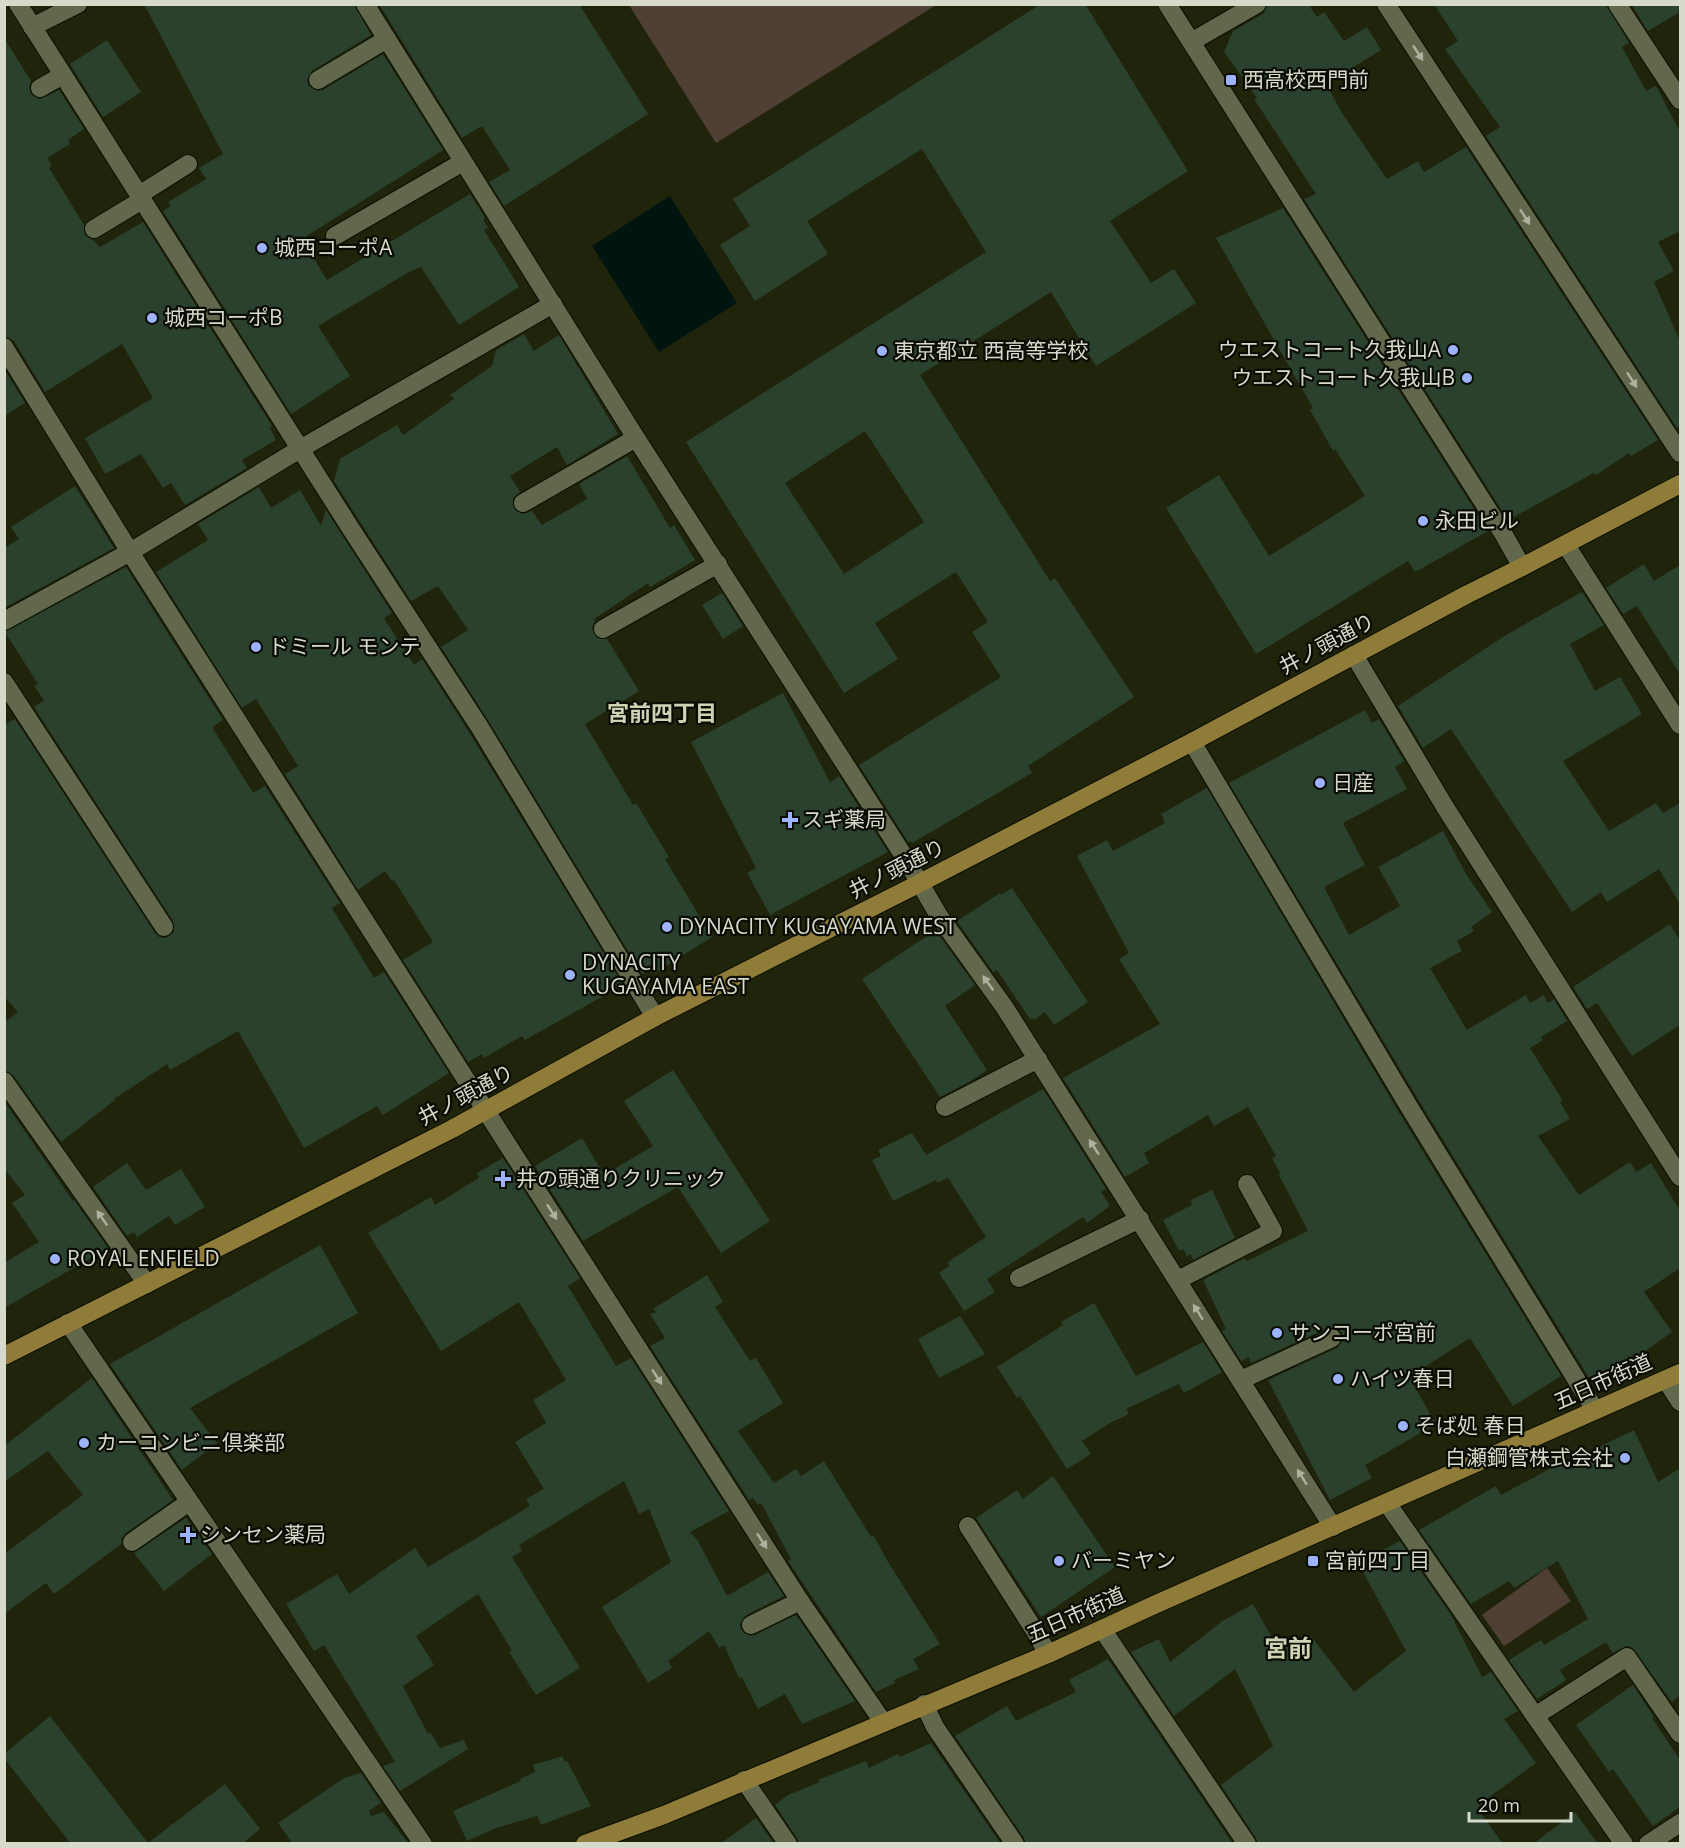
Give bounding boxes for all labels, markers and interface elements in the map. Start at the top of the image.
one-way arrow [1412,45,1424,61]
place label: 西高校西門前 [1243,65,1369,93]
marker: 西高校西門前 [1224,73,1238,87]
one-way arrow [1519,208,1531,224]
place label: 城西コーポA [274,233,393,261]
marker: 城西コーポA [255,241,269,255]
place label: 城西コーポB [164,303,283,331]
marker: 城西コーポB [145,311,159,325]
place label: ウエストコート久我山A [1218,335,1442,363]
place label: 東京都立 西高等学校 [894,336,1088,364]
marker: ウエストコート久我山A [1446,343,1460,357]
marker: 東京都立 西高等学校 [875,344,889,358]
place label: ウエストコート久我山B [1231,363,1455,391]
marker: ウエストコート久我山B [1460,371,1474,385]
one-way arrow [1626,371,1638,387]
place label: 永田ビル [1435,506,1519,534]
marker: 永田ビル [1416,514,1430,528]
street label: 井ノ頭通り [1274,606,1379,680]
place label: ドミール モンテ [268,632,420,660]
marker: ドミール モンテ [249,640,263,654]
district label: 宮前四丁目 [607,697,717,727]
place label: 日産 [1332,768,1374,796]
marker: 日産 [1313,776,1327,790]
place label: スギ薬局 [802,805,886,833]
marker: スギ薬局 [783,813,797,827]
street label: 井ノ頭通り [843,832,950,904]
place label: DYNACITY KUGAYAMA WEST [679,912,957,940]
marker: DYNACITY KUGAYAMA WEST [660,920,674,934]
place label: DYNACITY KUGAYAMA EAST [582,948,750,1000]
marker: DYNACITY KUGAYAMA EAST [563,968,577,982]
one-way arrow [982,976,994,992]
street label: 井ノ頭通り [413,1057,518,1131]
one-way arrow [1089,1139,1100,1155]
place label: 井の頭通りクリニック [516,1164,726,1192]
marker: 井の頭通りクリニック [494,1170,512,1188]
one-way arrow [546,1204,558,1220]
one-way arrow [96,1211,108,1227]
place label: ROYAL ENFIELD [67,1244,220,1272]
marker: ROYAL ENFIELD [48,1252,62,1266]
one-way arrow [1193,1304,1204,1320]
place label: サンコーポ宮前 [1289,1318,1436,1346]
marker: サンコーポ宮前 [1270,1326,1284,1340]
street label: 五日市街道 [1549,1347,1656,1415]
place label: ハイツ春日 [1350,1364,1455,1392]
one-way arrow [651,1369,662,1385]
marker: ハイツ春日 [1331,1372,1345,1386]
place label: そば処 春日 [1415,1411,1525,1439]
marker: そば処 春日 [1396,1419,1410,1433]
place label: カーコンビニ倶楽部 [96,1428,285,1456]
marker: カーコンビニ倶楽部 [77,1436,91,1450]
place label: 白瀬鋼管株式会社 [1445,1443,1613,1471]
marker: 白瀬鋼管株式会社 [1618,1451,1632,1465]
one-way arrow [1296,1469,1307,1485]
place label: シンセン薬局 [200,1520,326,1548]
marker: シンセン薬局 [181,1528,195,1542]
one-way arrow [756,1533,767,1549]
place label: バーミヤン [1071,1546,1176,1574]
place label: 宮前四丁目 [1325,1546,1430,1574]
marker: バーミヤン [1052,1554,1066,1568]
marker: 宮前四丁目 [1306,1554,1320,1568]
street label: 五日市街道 [1022,1580,1129,1648]
district label: 宮前 [1264,1631,1312,1664]
scale bar [1469,1785,1571,1823]
text: 20 m [1478,1793,1520,1817]

